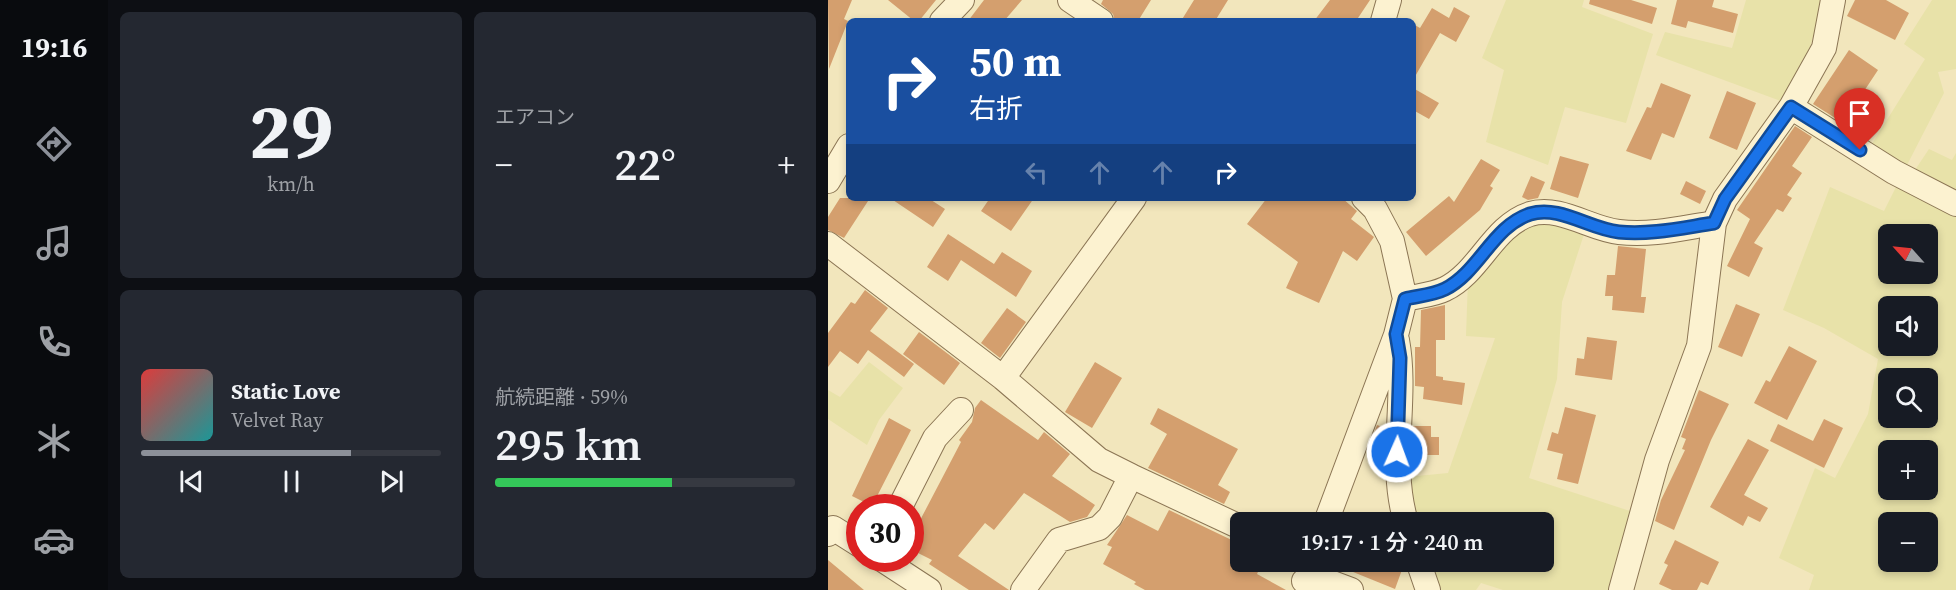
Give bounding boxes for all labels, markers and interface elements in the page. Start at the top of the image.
text: 19:16 [21,29,87,66]
text: 50 m [969,32,1062,90]
icon: right [870,42,948,120]
text: 29 [249,77,333,184]
pin [1834,88,1885,150]
text: 右折 [969,90,1023,127]
icon: arrive [1843,97,1876,130]
text: エアコン [495,103,575,131]
icon: directions [33,123,75,165]
text: 22° [614,133,676,195]
text: − [495,142,513,187]
text: + [778,142,795,187]
icon: left [1020,156,1053,189]
icon: ahead [1083,156,1116,189]
icon: ahead [1146,156,1179,189]
icon: right [1209,156,1242,189]
text: km/h [267,170,315,198]
icon: music [33,222,75,264]
north arrow [1878,224,1938,284]
map controls [1878,224,1938,572]
button: sound [1878,296,1938,356]
icon: phone [33,321,75,363]
button: search [1878,368,1938,428]
text: Static Love [231,376,341,406]
text: 航続距離 · 59% [495,383,628,411]
text: Velvet Ray [231,406,323,434]
text: 295 km [495,413,642,475]
icon: climate [33,420,75,462]
position arrow [1365,420,1429,484]
button: + [1878,440,1938,500]
icon: previous [175,465,208,498]
icon: pause [275,465,308,498]
icon: next [375,465,408,498]
speed limit sign: 30 [846,494,924,572]
button: − [1878,512,1938,572]
icon: car [33,519,75,561]
text: 19:17 · 1 分 · 240 m [1301,527,1483,557]

